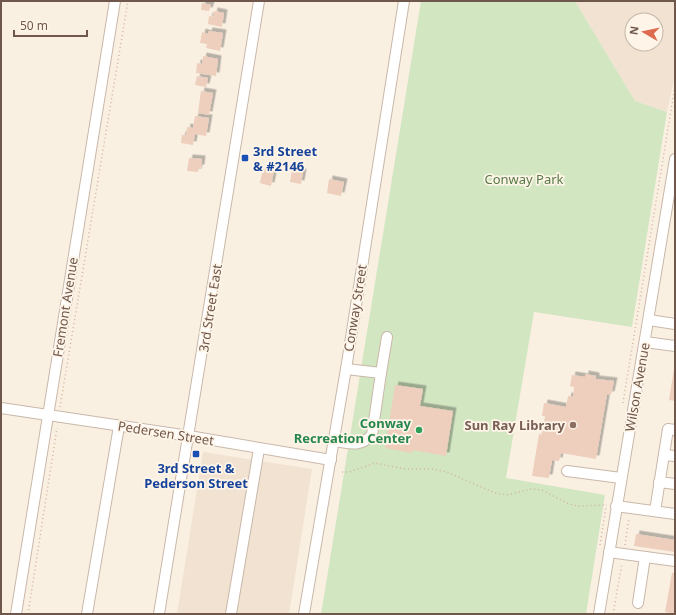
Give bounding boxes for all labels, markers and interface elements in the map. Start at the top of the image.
scale bar [14,12,87,38]
north arrow [624,12,664,52]
text: 50 m [20,17,48,34]
text: N [626,25,642,36]
place label: 3rd Street & #2146 [253,142,317,175]
marker: 3rd Street & #2146 [240,153,250,163]
park label: Conway Park [484,170,564,188]
street label: Fremont Avenue [48,256,82,358]
street label: 3rd Street East [194,262,226,353]
street label: Conway Street [339,263,371,353]
street label: Wilson Avenue [620,341,654,433]
place label: Conway Recreation Center [294,414,412,447]
place label: Sun Ray Library [464,416,566,434]
street label: Pedersen Street [117,417,216,450]
marker: Sun Ray Library [568,420,578,430]
marker: Conway Recreation Center [414,425,424,435]
marker: 3rd Street & Pederson Street [191,449,201,459]
place label: 3rd Street & Pederson Street [144,459,248,492]

